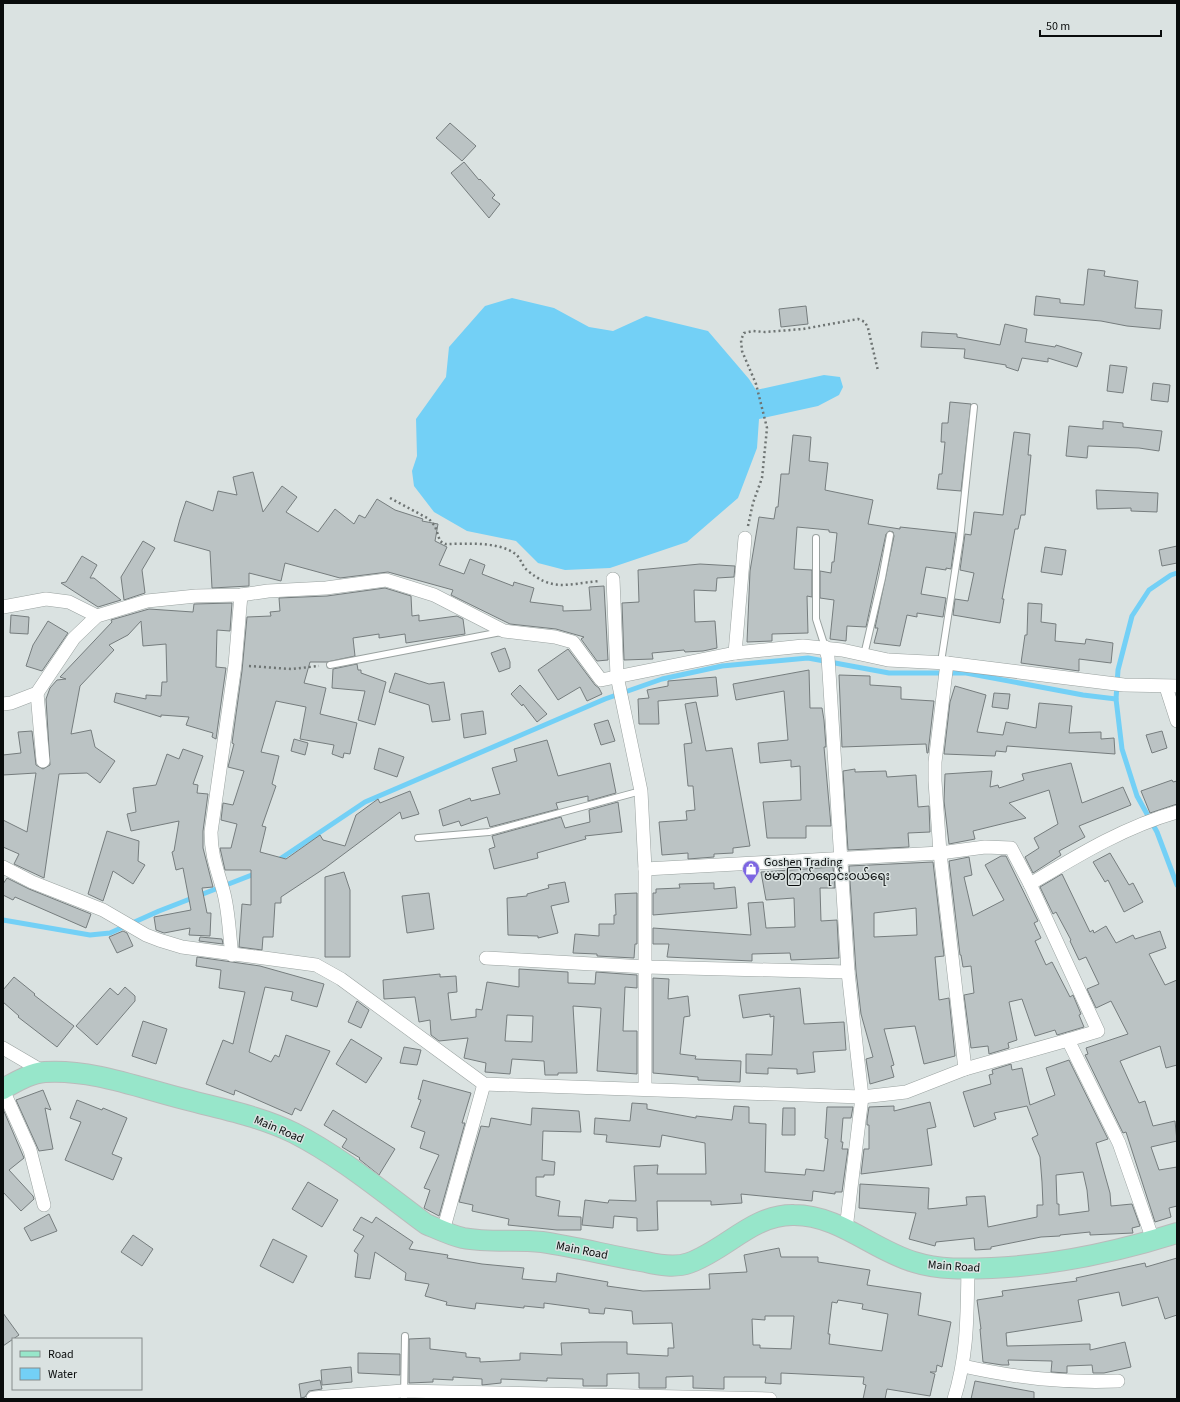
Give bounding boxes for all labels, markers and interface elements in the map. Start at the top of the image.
scale bar [1040,12,1161,38]
text: 50 m [1046,18,1070,35]
place label: Goshen Trading ဗမာကြက်ရောင်းဝယ်ရေး [764,854,890,886]
shop icon: Goshen Trading ဗမာကြက်ရောင်းဝယ်ရေး [741,859,761,884]
street label: Main Road [251,1111,306,1148]
street label: Main Road [555,1237,609,1264]
street label: Main Road [927,1256,981,1277]
legend [12,1338,142,1390]
text: Road [48,1346,74,1363]
text: Water [48,1366,78,1383]

